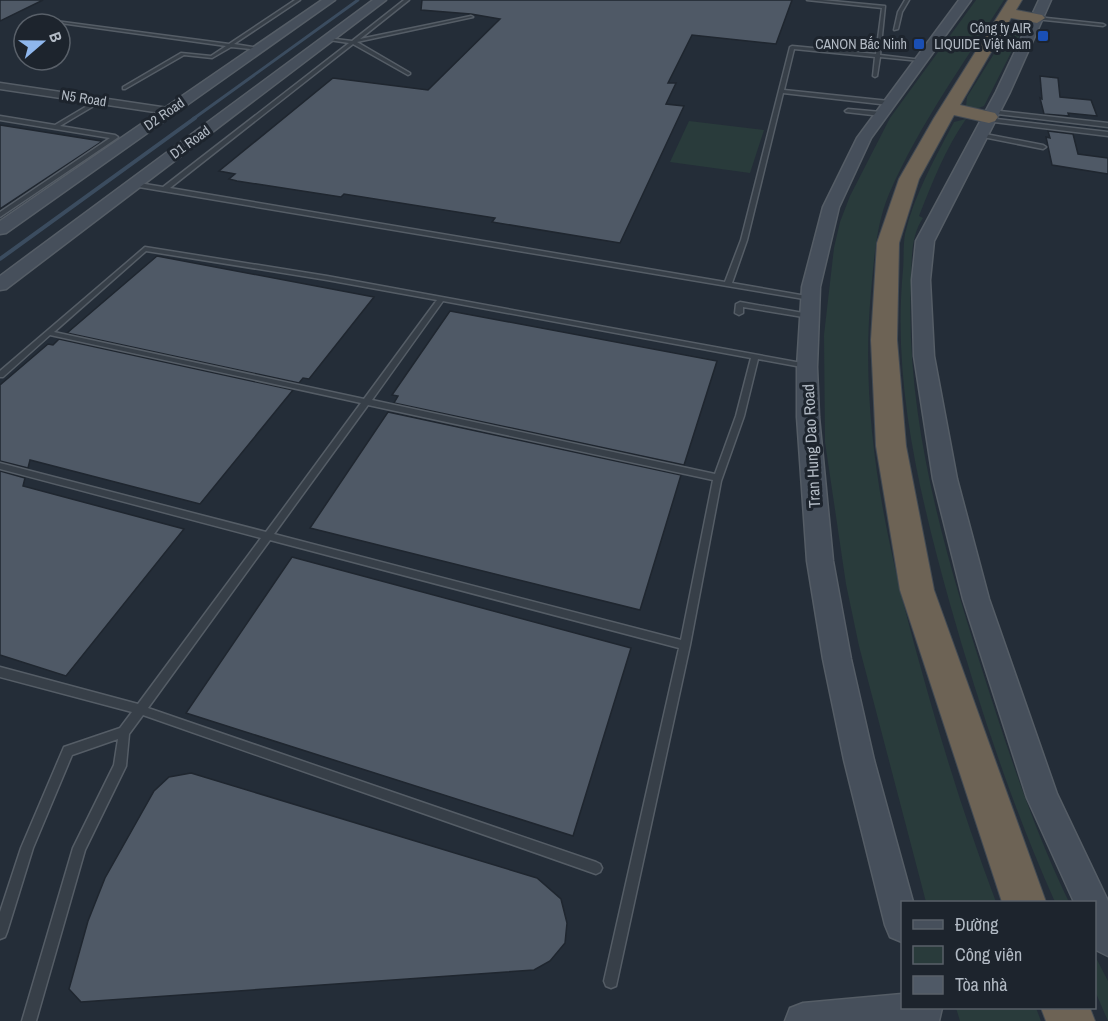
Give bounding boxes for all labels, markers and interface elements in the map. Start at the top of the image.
north arrow [12,12,72,72]
place label: Công ty AIR LIQUIDE Việt Nam [934,19,1031,53]
text: B [44,29,68,45]
marker: Công ty AIR LIQUIDE Việt Nam [1036,29,1050,43]
place label: CANON Bắc Ninh [815,35,907,53]
marker: CANON Bắc Ninh [912,37,926,51]
street label: N5 Road [60,86,108,110]
street label: D2 Road [140,94,188,134]
street label: D1 Road [166,121,214,163]
street label: Tran Hung Dao Road [797,383,825,509]
legend [901,901,1096,1009]
text: Đường [955,912,999,937]
text: Công viên [955,942,1022,967]
text: Tòa nhà [955,972,1008,997]

